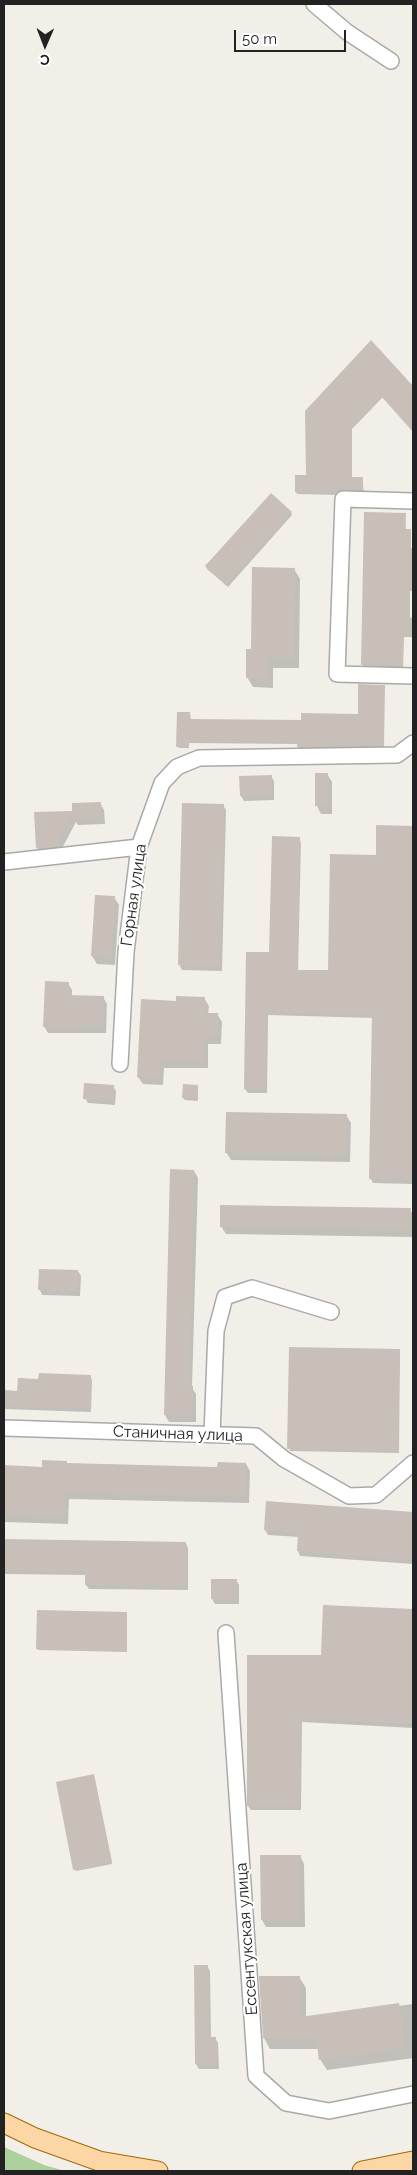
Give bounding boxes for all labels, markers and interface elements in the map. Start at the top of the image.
north arrow [20,20,70,70]
scale bar [237,20,350,52]
text: 50 m [242,30,277,48]
text: С [40,52,50,68]
street label: Горная улица [117,843,151,947]
street label: Станичная улица [113,1422,243,1446]
street label: Ессентукская улица [232,1862,262,2016]

